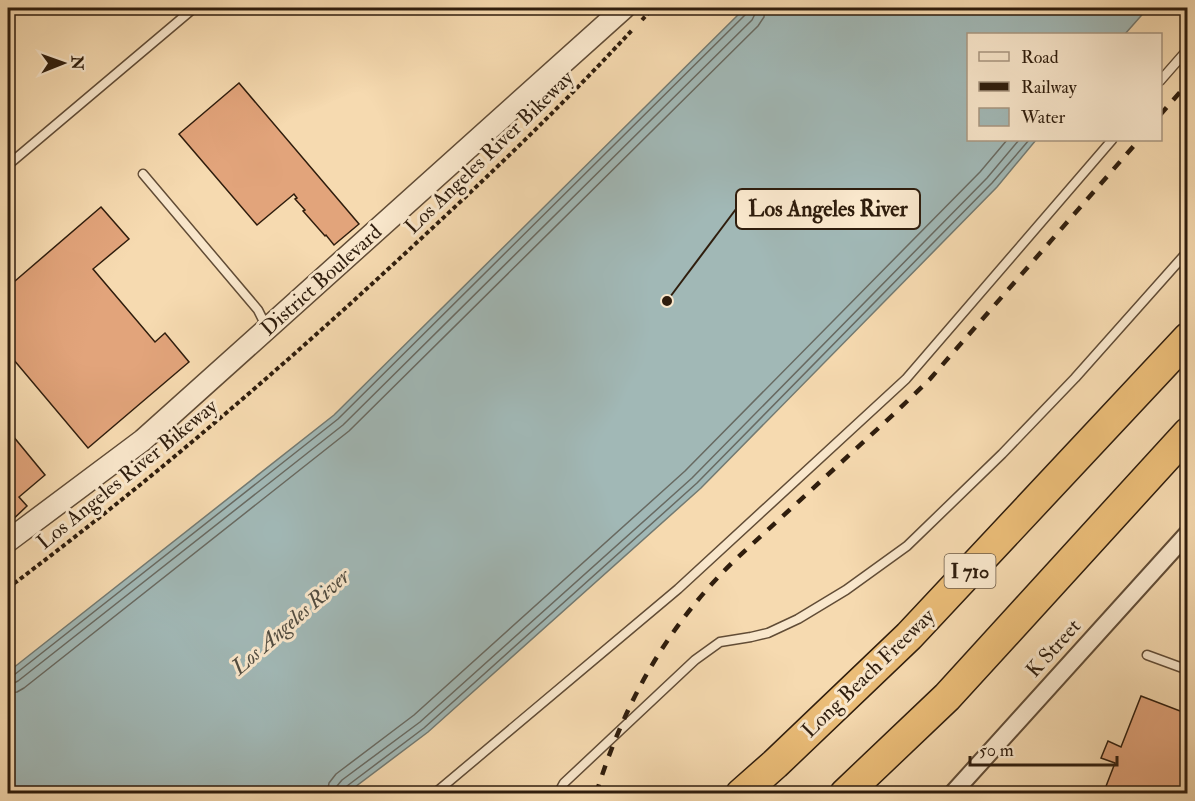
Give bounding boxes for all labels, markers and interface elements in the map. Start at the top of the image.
north arrow [33,33,93,93]
legend [967,33,1162,141]
text: Road [1021,46,1059,69]
text: N [67,54,87,71]
street label: Los Angeles River Bikeway [399,64,580,240]
text: Railway [1021,76,1078,99]
text: Water [1020,106,1065,129]
callout: Los Angeles River [736,189,920,229]
text: Los Angeles River [748,195,908,224]
street label: District Boulevard [255,218,388,342]
street label: Los Angeles River Bikeway [31,393,224,556]
road number: I 710 [944,554,996,588]
water label: Los Angeles River [225,561,357,682]
street label: Long Beach Freeway [796,602,941,744]
street label: K Street [1020,613,1087,683]
scale bar [970,729,1117,767]
text: 50 m [979,739,1014,762]

